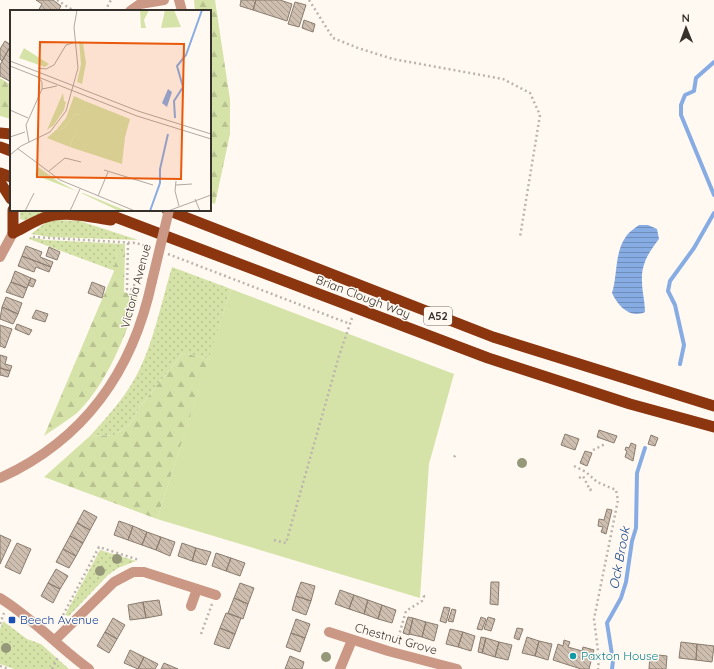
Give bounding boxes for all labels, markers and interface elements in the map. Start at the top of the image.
north arrow [666,8,706,48]
inset map [10,10,211,211]
text: N [682,11,690,25]
street label: Victoria Avenue [117,242,154,330]
street label: Brian Clough Way [314,272,413,321]
road number: A52 [424,307,452,325]
water label: Ock Brook [605,524,633,591]
place label: Beech Avenue [20,612,99,627]
marker: Beech Avenue [7,615,17,625]
street label: Chestnut Grove [353,620,439,658]
place label: Paxton House [581,648,659,663]
marker: Paxton House [568,651,578,661]

